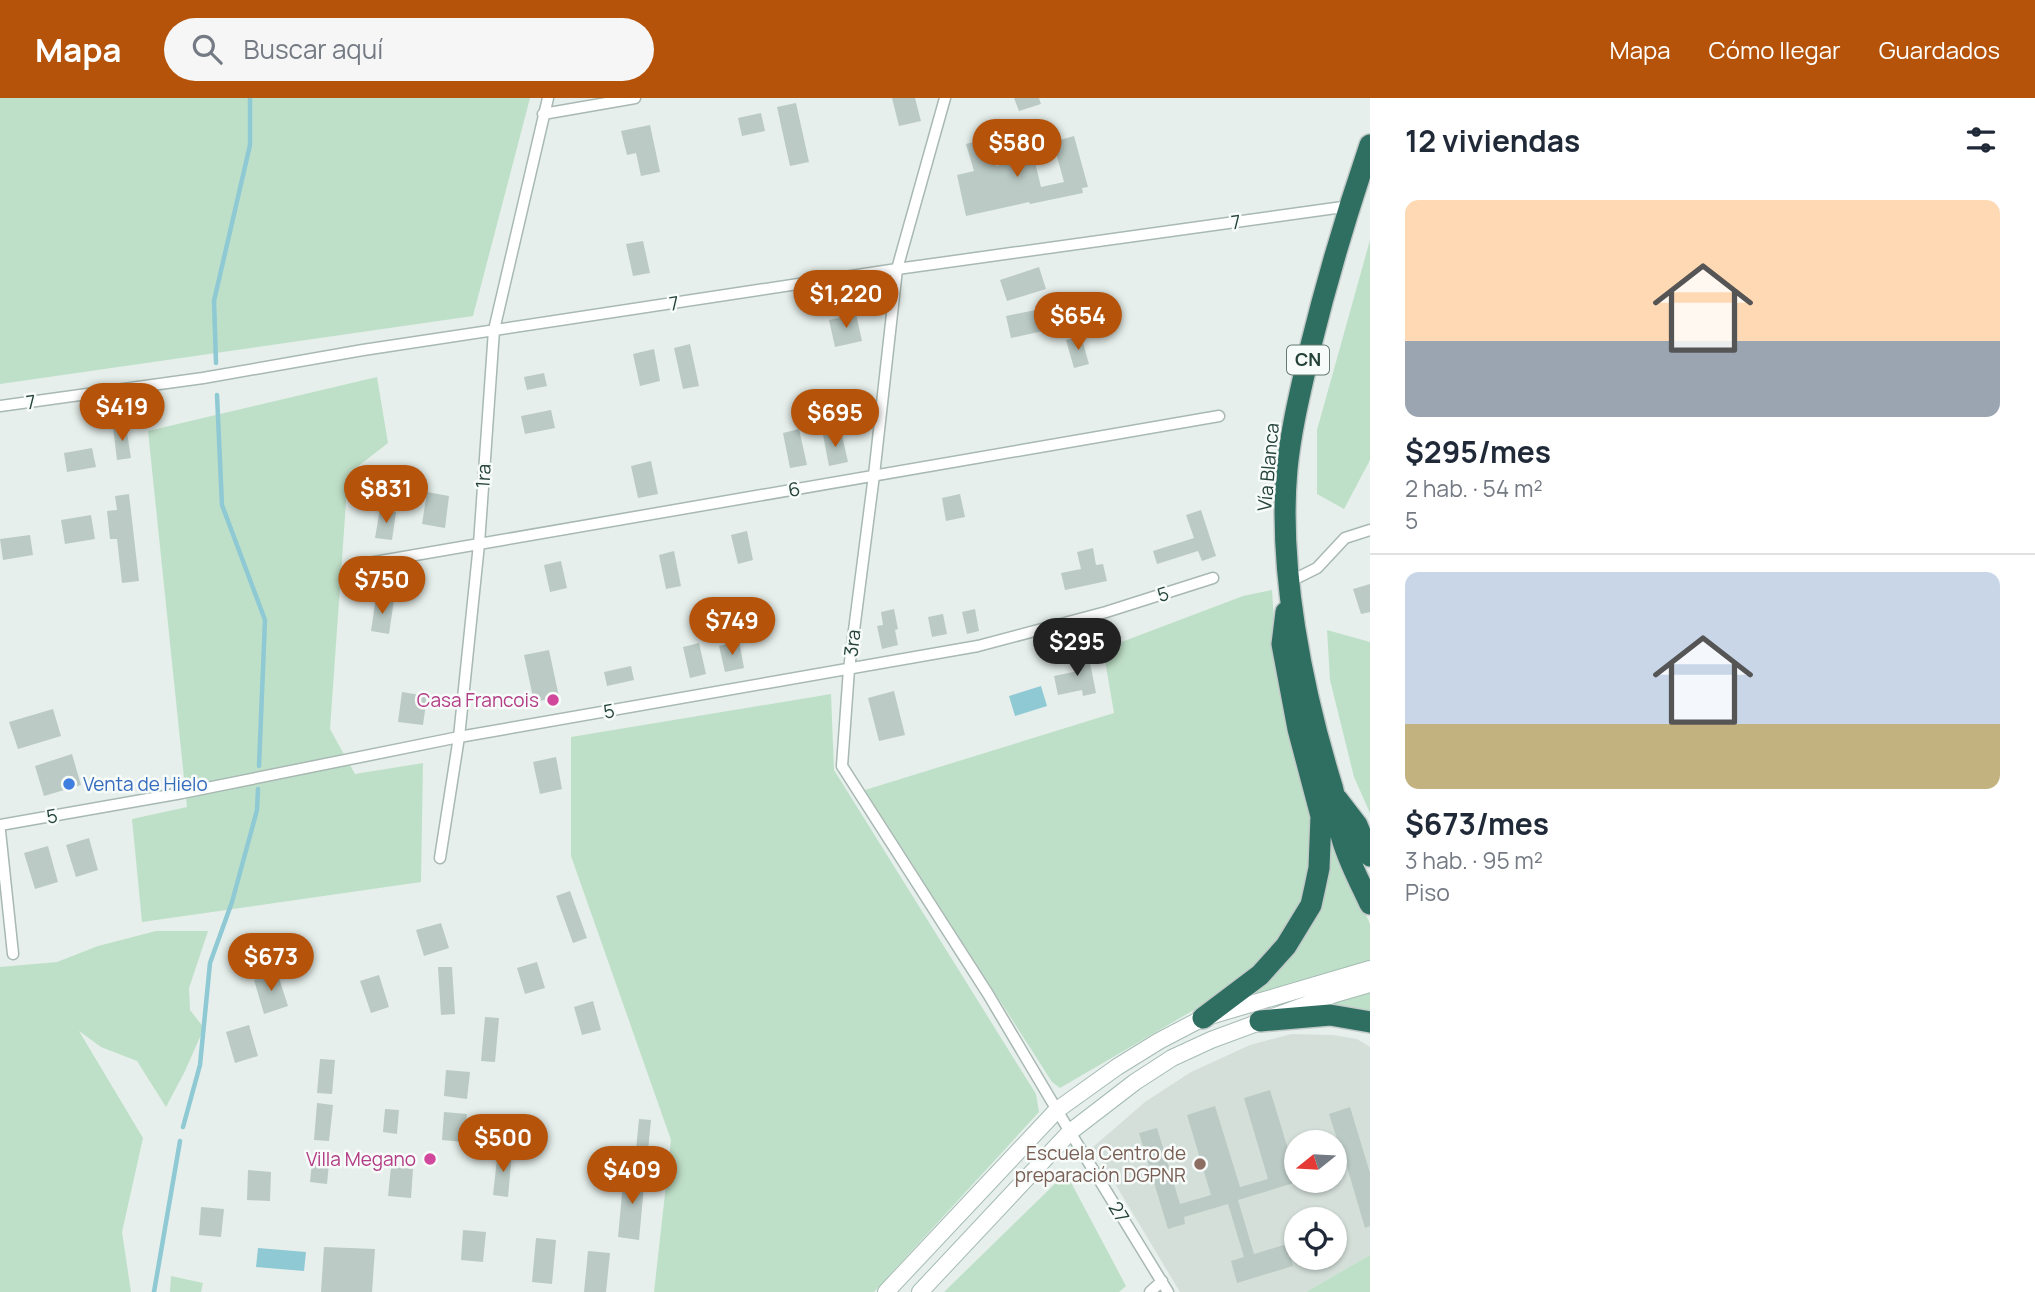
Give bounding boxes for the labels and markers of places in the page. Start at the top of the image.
pin: $580 [976,120,1058,179]
pin: $1,220 [789,271,903,330]
pin: $654 [1037,292,1119,352]
pin: $419 [81,384,163,443]
pin: $695 [794,390,876,449]
pin: $831 [345,466,427,525]
pin: $750 [341,556,423,616]
pin: $749 [691,598,773,657]
pin: $295 [1036,618,1118,678]
place label: Casa Francois [417,687,539,713]
marker: Casa Francois [545,692,561,708]
place label: Venta de Hielo [83,771,208,797]
marker: Venta de Hielo [61,776,77,792]
pin: $673 [230,934,312,993]
pin: $500 [462,1114,544,1174]
place label: Escuela Centro de preparación DGPNR [1015,1140,1186,1188]
place label: Villa Megano [306,1146,416,1172]
pin: $409 [591,1146,673,1206]
marker: Villa Megano [422,1151,438,1167]
marker: Escuela Centro de preparación DGPNR [1192,1156,1208,1172]

